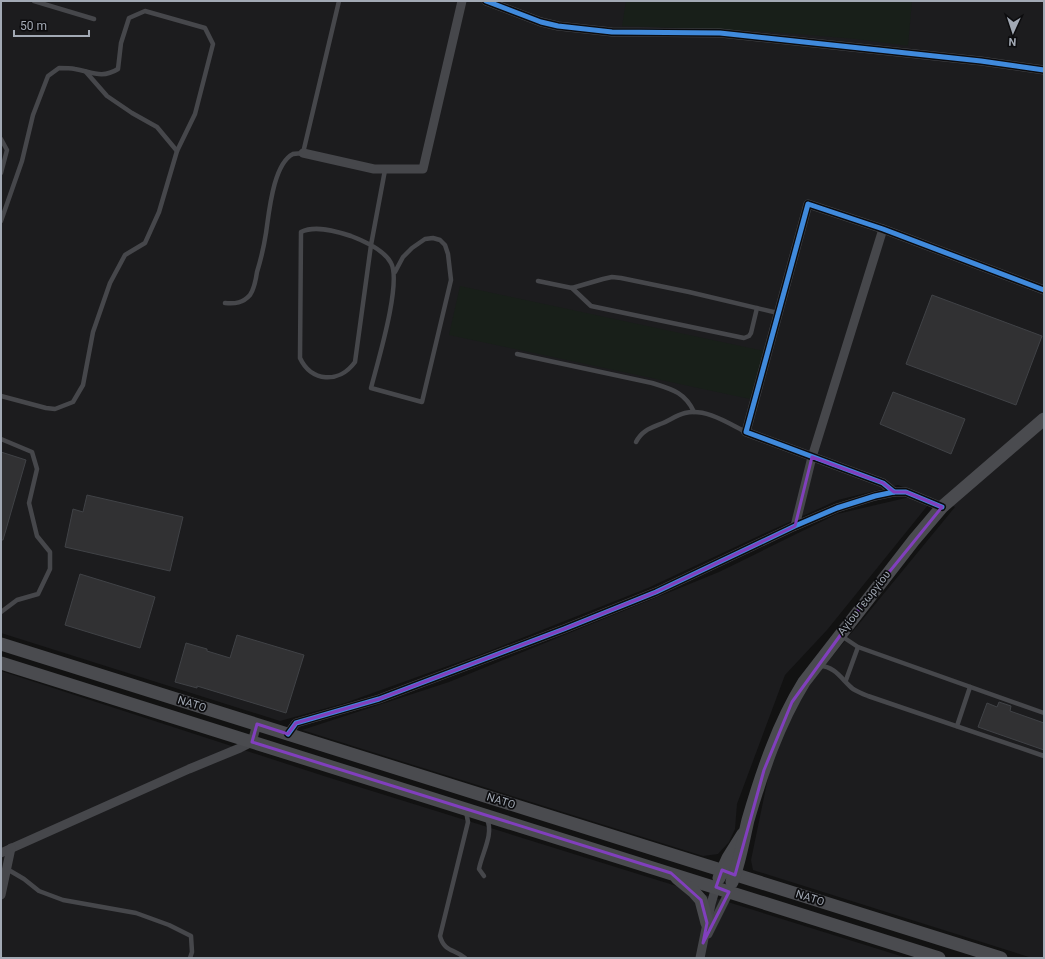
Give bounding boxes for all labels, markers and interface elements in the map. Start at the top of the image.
scale bar [14,12,89,38]
north arrow [993,12,1033,52]
text: 50 m [20,19,47,33]
text: N [1008,35,1017,48]
street label: Αγίου Γεωργίου [835,568,893,638]
street label: ΝΑΤΟ [176,694,208,714]
street label: ΝΑΤΟ [485,791,517,811]
street label: ΝΑΤΟ [794,888,826,908]

